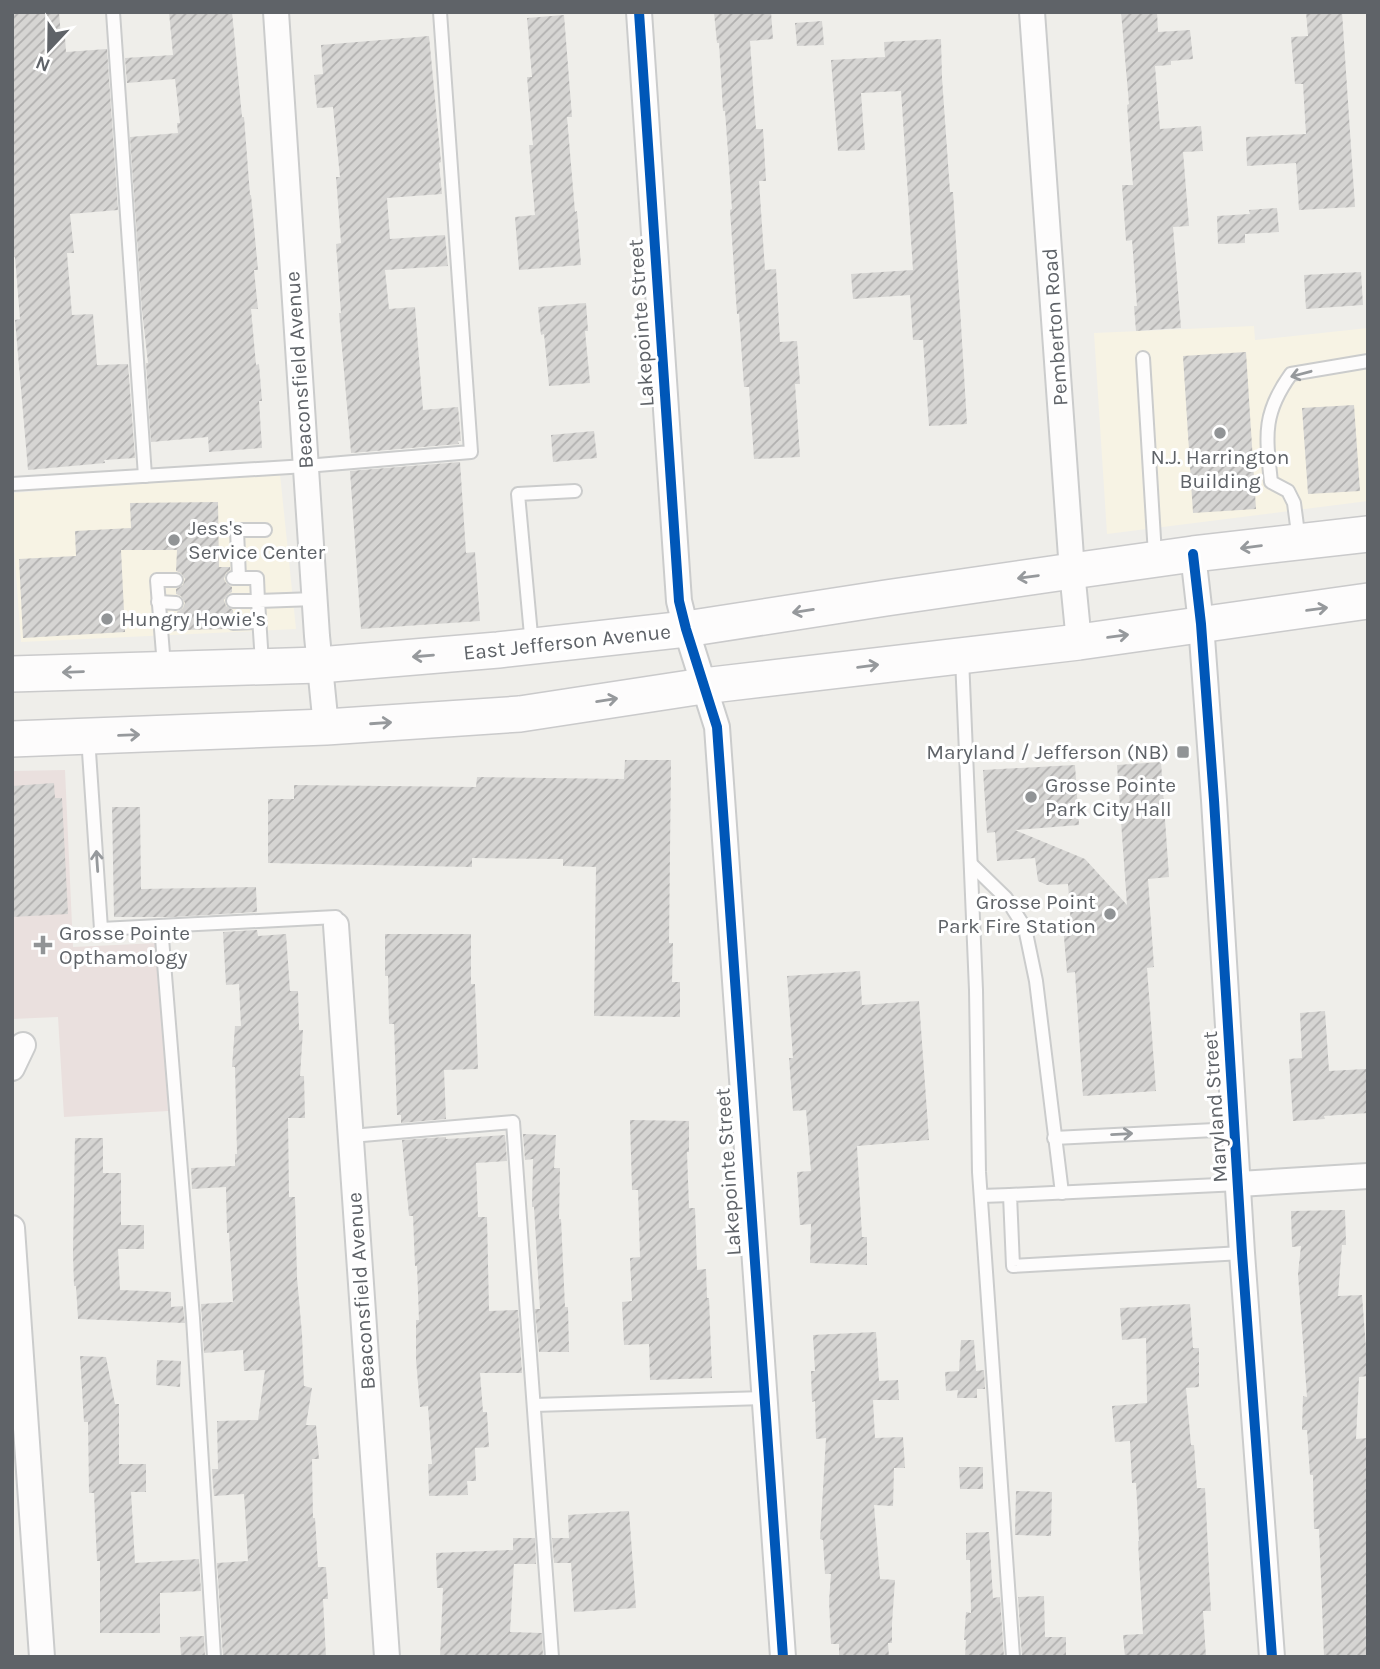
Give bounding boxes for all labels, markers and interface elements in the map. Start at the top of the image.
north arrow [14,14,84,84]
text: N [33,51,53,77]
street label: Lakepointe Street [623,238,659,408]
street label: Pemberton Road [1038,247,1072,407]
street label: Beaconsfield Avenue [280,270,318,470]
one-way arrow [1291,368,1313,381]
marker: N.J. Harrington Building [1212,425,1228,441]
place label: N.J. Harrington Building [1151,445,1289,493]
place label: Jess's Service Center [188,516,325,564]
marker: Jess's Service Center [166,532,182,548]
one-way arrow [1240,541,1263,554]
one-way arrow [1017,571,1040,584]
one-way arrow [1305,602,1328,615]
one-way arrow [792,605,815,618]
place label: Hungry Howie's [121,607,266,631]
marker: Hungry Howie's [99,611,115,627]
street label: East Jefferson Avenue [462,619,672,665]
one-way arrow [1107,629,1129,642]
one-way arrow [412,650,435,663]
one-way arrow [856,660,879,673]
one-way arrow [62,666,85,679]
one-way arrow [595,694,618,707]
one-way arrow [369,717,392,730]
one-way arrow [118,728,141,741]
place label: Maryland / Jefferson (NB) [926,740,1169,764]
marker: Maryland / Jefferson (NB) [1175,744,1191,760]
place label: Grosse Pointe Park City Hall [1045,773,1176,821]
marker: Grosse Pointe Park City Hall [1023,789,1039,805]
one-way arrow [90,850,103,873]
place label: Grosse Point Park Fire Station [937,890,1096,938]
marker: Grosse Point Park Fire Station [1102,906,1118,922]
place label: Grosse Pointe Opthamology [59,921,190,969]
marker: Grosse Pointe Opthamology [33,935,53,955]
street label: Maryland Street [1198,1030,1232,1184]
street label: Lakepointe Street [710,1087,746,1257]
one-way arrow [1110,1128,1133,1141]
street label: Beaconsfield Avenue [342,1191,380,1391]

